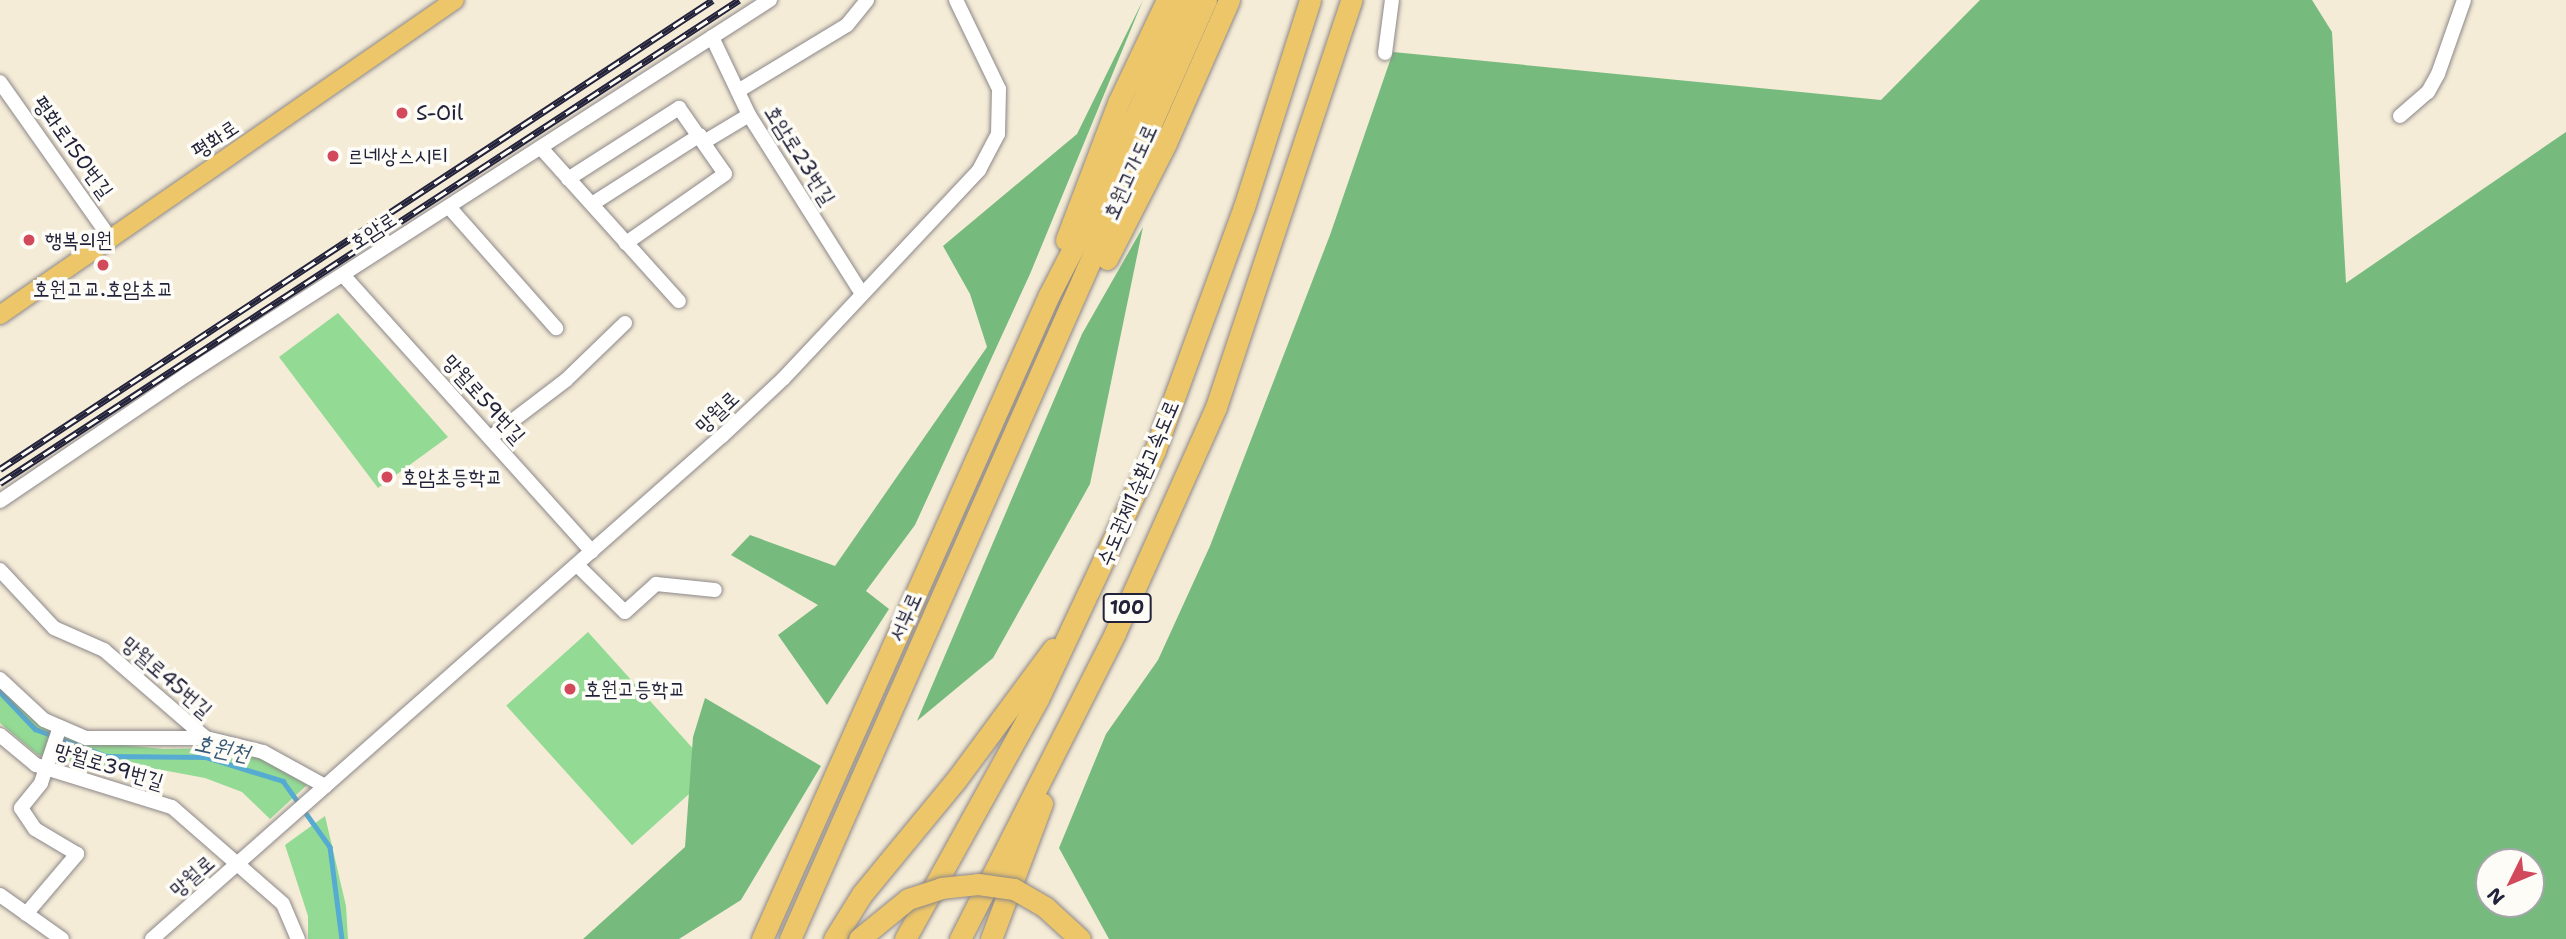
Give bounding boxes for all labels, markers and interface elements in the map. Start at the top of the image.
street label: 평화로150번길 [27,91,119,203]
place label: S-Oil [416,100,463,126]
street label: 호암로23번길 [759,100,841,210]
marker: S-Oil [394,105,410,121]
street label: 평화로 [187,114,243,164]
street label: 호원고가도로 [1098,121,1162,223]
place label: 르네상스시티 [347,143,448,169]
marker: 르네상스시티 [325,148,341,164]
street label: 호암로 [345,207,401,255]
place label: 행복의원 [45,227,113,253]
marker: 행복의원 [19,230,39,250]
marker: 호원고교.호암초교 [95,257,111,273]
place label: 호원고교.호암초교 [33,276,173,302]
street label: 망월로59번길 [437,349,531,449]
street label: 망월로 [690,385,744,439]
street label: 수도권제1순환고속도로 [1092,396,1184,570]
place label: 호암초등학교 [401,464,502,490]
marker: 호암초등학교 [379,469,395,485]
street label: 서부로 [883,589,927,645]
road number: 100 [1102,593,1152,624]
street label: 망월로45번길 [117,631,217,723]
place label: 호원고등학교 [584,676,685,702]
marker: 호원고등학교 [562,681,578,697]
water label: 호원천 [192,729,252,767]
street label: 망월로39번길 [51,737,167,795]
north arrow [2475,848,2545,918]
street label: 망월로 [165,850,219,902]
text: N [2481,882,2510,910]

